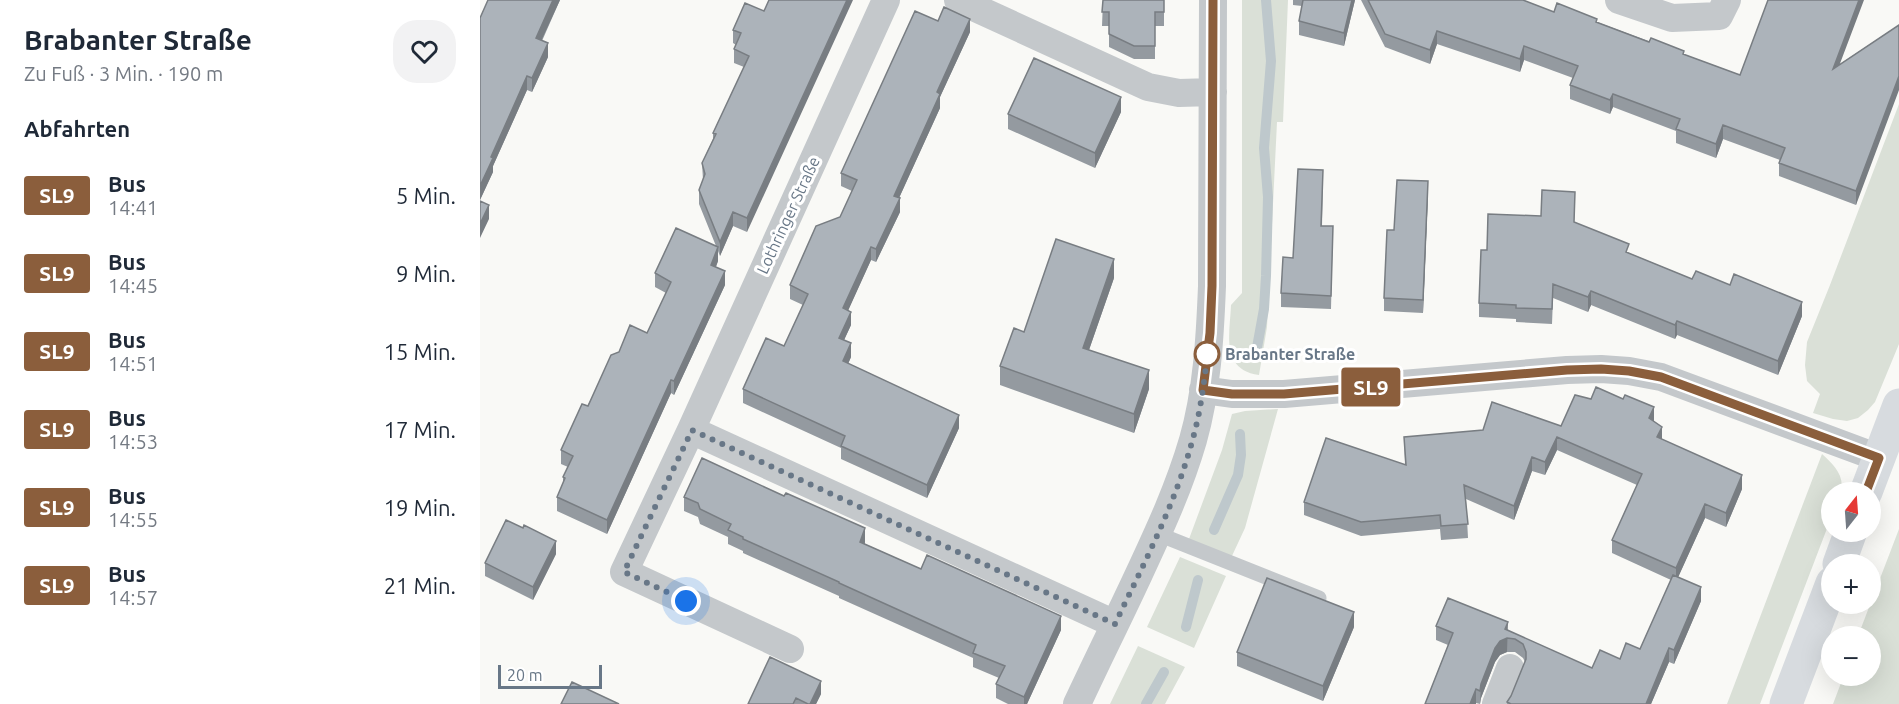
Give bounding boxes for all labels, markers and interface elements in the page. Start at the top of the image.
button: heart [393,20,456,83]
text: Brabanter Straße [24,24,252,55]
text: Zu Fuß · 3 Min. · 190 m [24,62,223,85]
text: Abfahrten [24,116,130,141]
street label: Lothringer Straße [753,154,823,276]
text: Bus [108,171,146,196]
text: SL9 [39,183,75,207]
text: 5 Min. [396,183,456,208]
text: 14:41 [108,196,158,219]
text: Bus [108,249,146,274]
text: SL9 [39,261,75,285]
text: 9 Min. [396,261,456,286]
text: 14:45 [108,274,158,297]
text: Bus [108,327,146,352]
text: SL9 [39,339,75,363]
text: 15 Min. [384,339,456,364]
marker: Brabanter Straße [1194,341,1220,367]
place label: Brabanter Straße [1225,345,1355,363]
text: 14:51 [108,352,158,375]
line badge: SL9 [1336,368,1406,406]
text: SL9 [1353,375,1389,399]
text: Bus [108,405,146,430]
text: SL9 [39,417,75,441]
text: 17 Min. [384,417,456,442]
text: 14:53 [108,430,158,453]
north arrow [1821,482,1881,542]
map controls [1821,482,1881,686]
text: Bus [108,483,146,508]
text: SL9 [39,495,75,519]
text: 19 Min. [384,495,456,520]
text: 14:55 [108,508,158,531]
button: + [1821,554,1881,614]
text: Bus [108,561,146,586]
text: SL9 [39,573,75,597]
text: 21 Min. [384,573,456,598]
text: 14:57 [108,586,158,609]
your location [671,586,701,616]
button: − [1821,626,1881,686]
scale bar [498,662,602,690]
text: 20 m [507,666,543,684]

